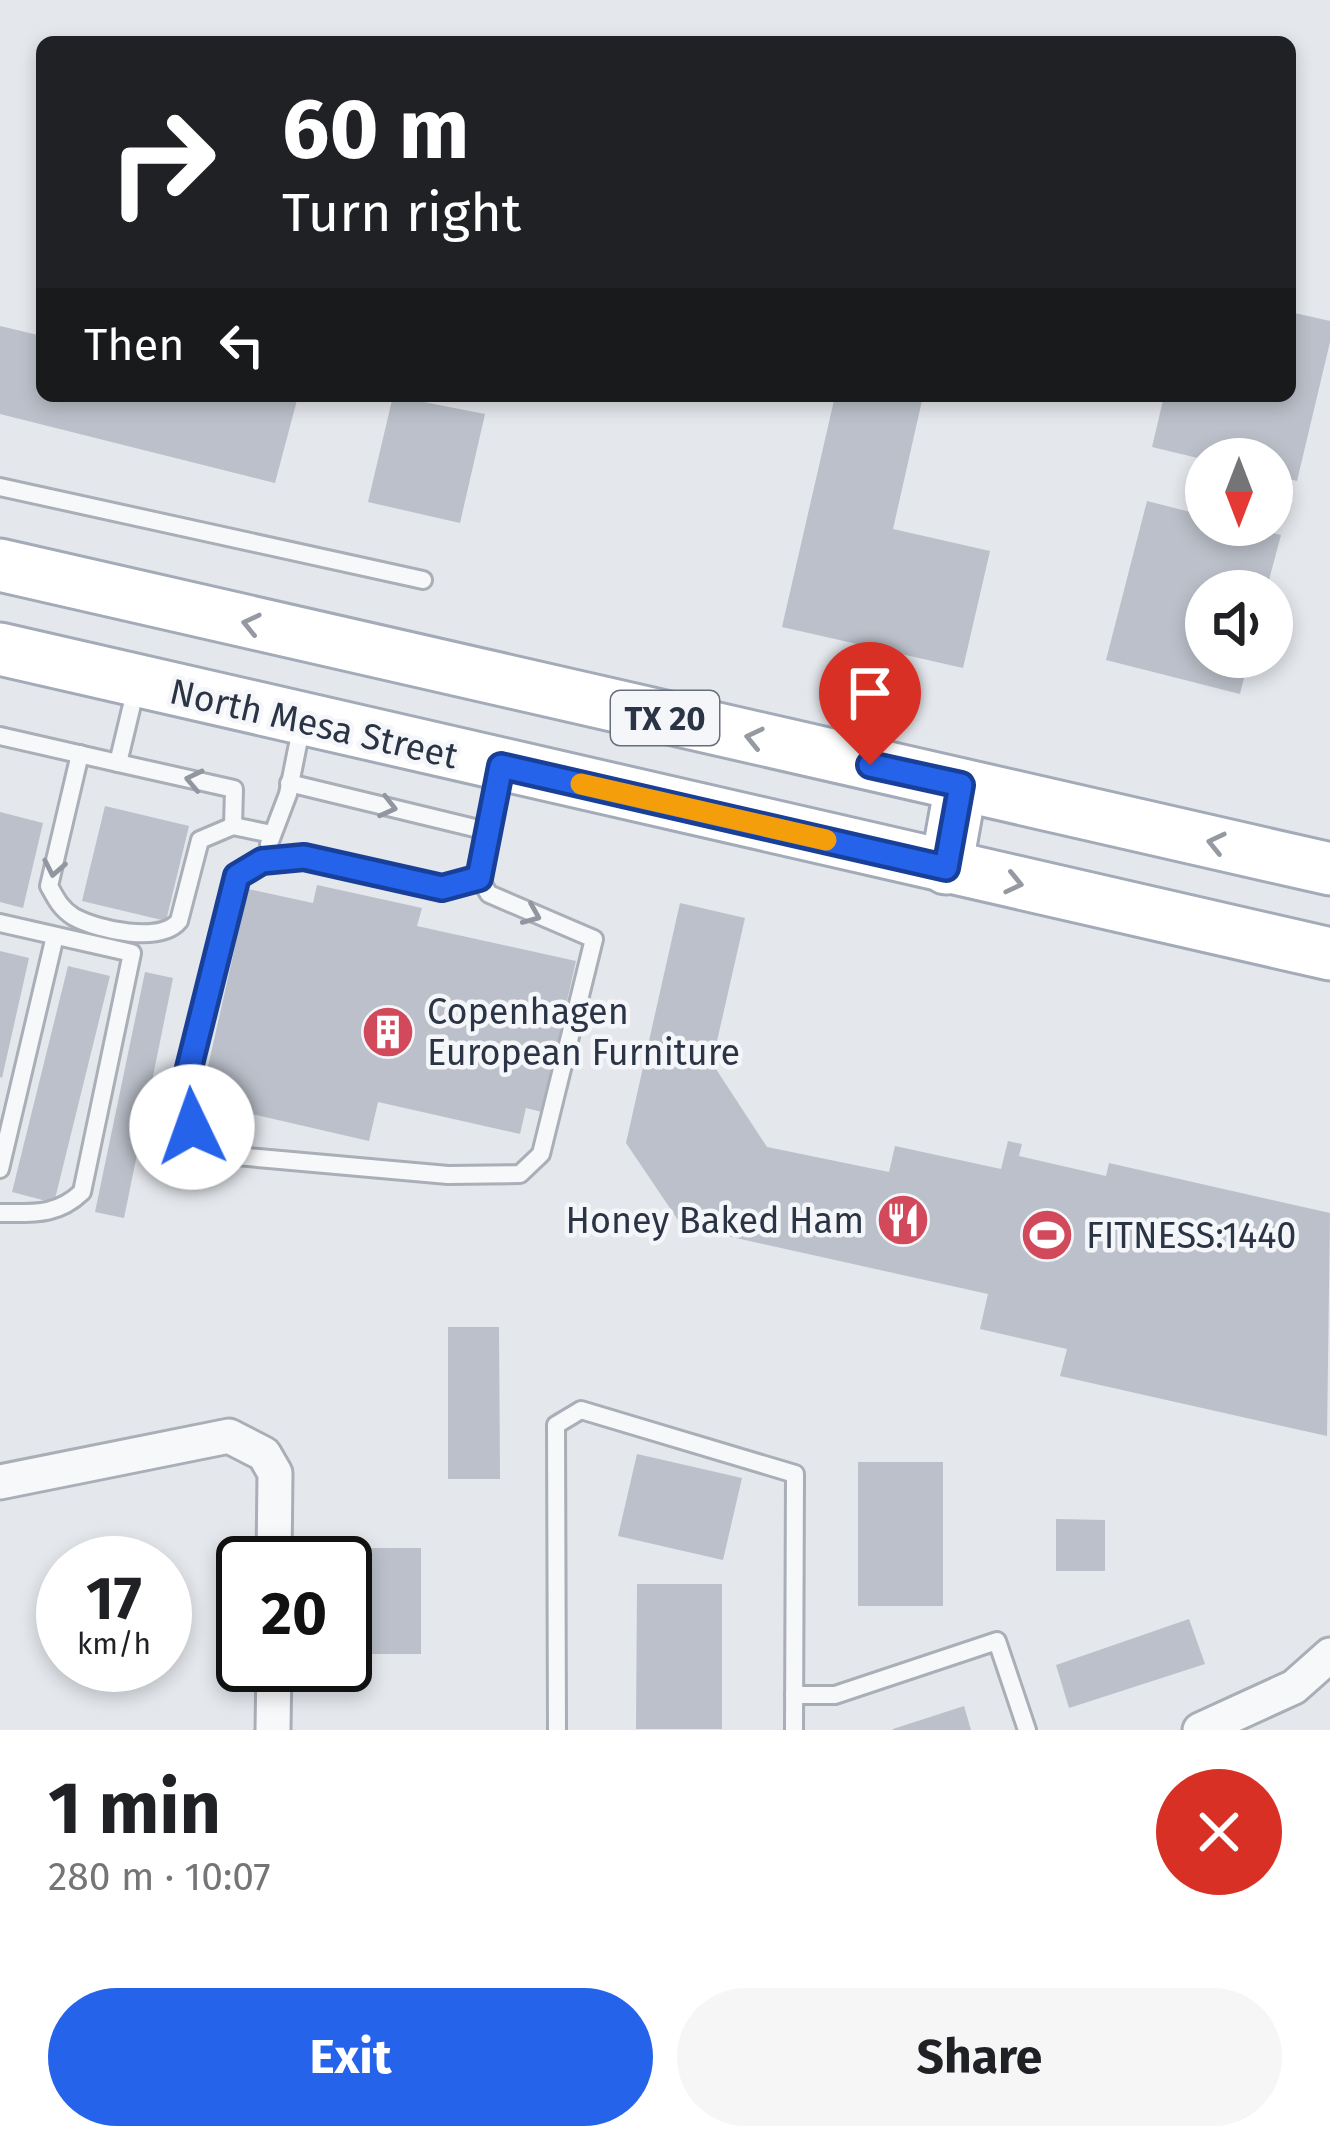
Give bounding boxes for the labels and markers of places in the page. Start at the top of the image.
pin [819,642,921,765]
place label: Copenhagen European Furniture [427,990,740,1075]
building icon: Copenhagen European Furniture [360,1004,416,1060]
restaurant icon: Honey Baked Ham [875,1192,931,1248]
place label: Honey Baked Ham [565,1199,864,1243]
sports icon: FITNESS:1440 [1019,1207,1075,1263]
place label: FITNESS:1440 [1086,1214,1296,1258]

